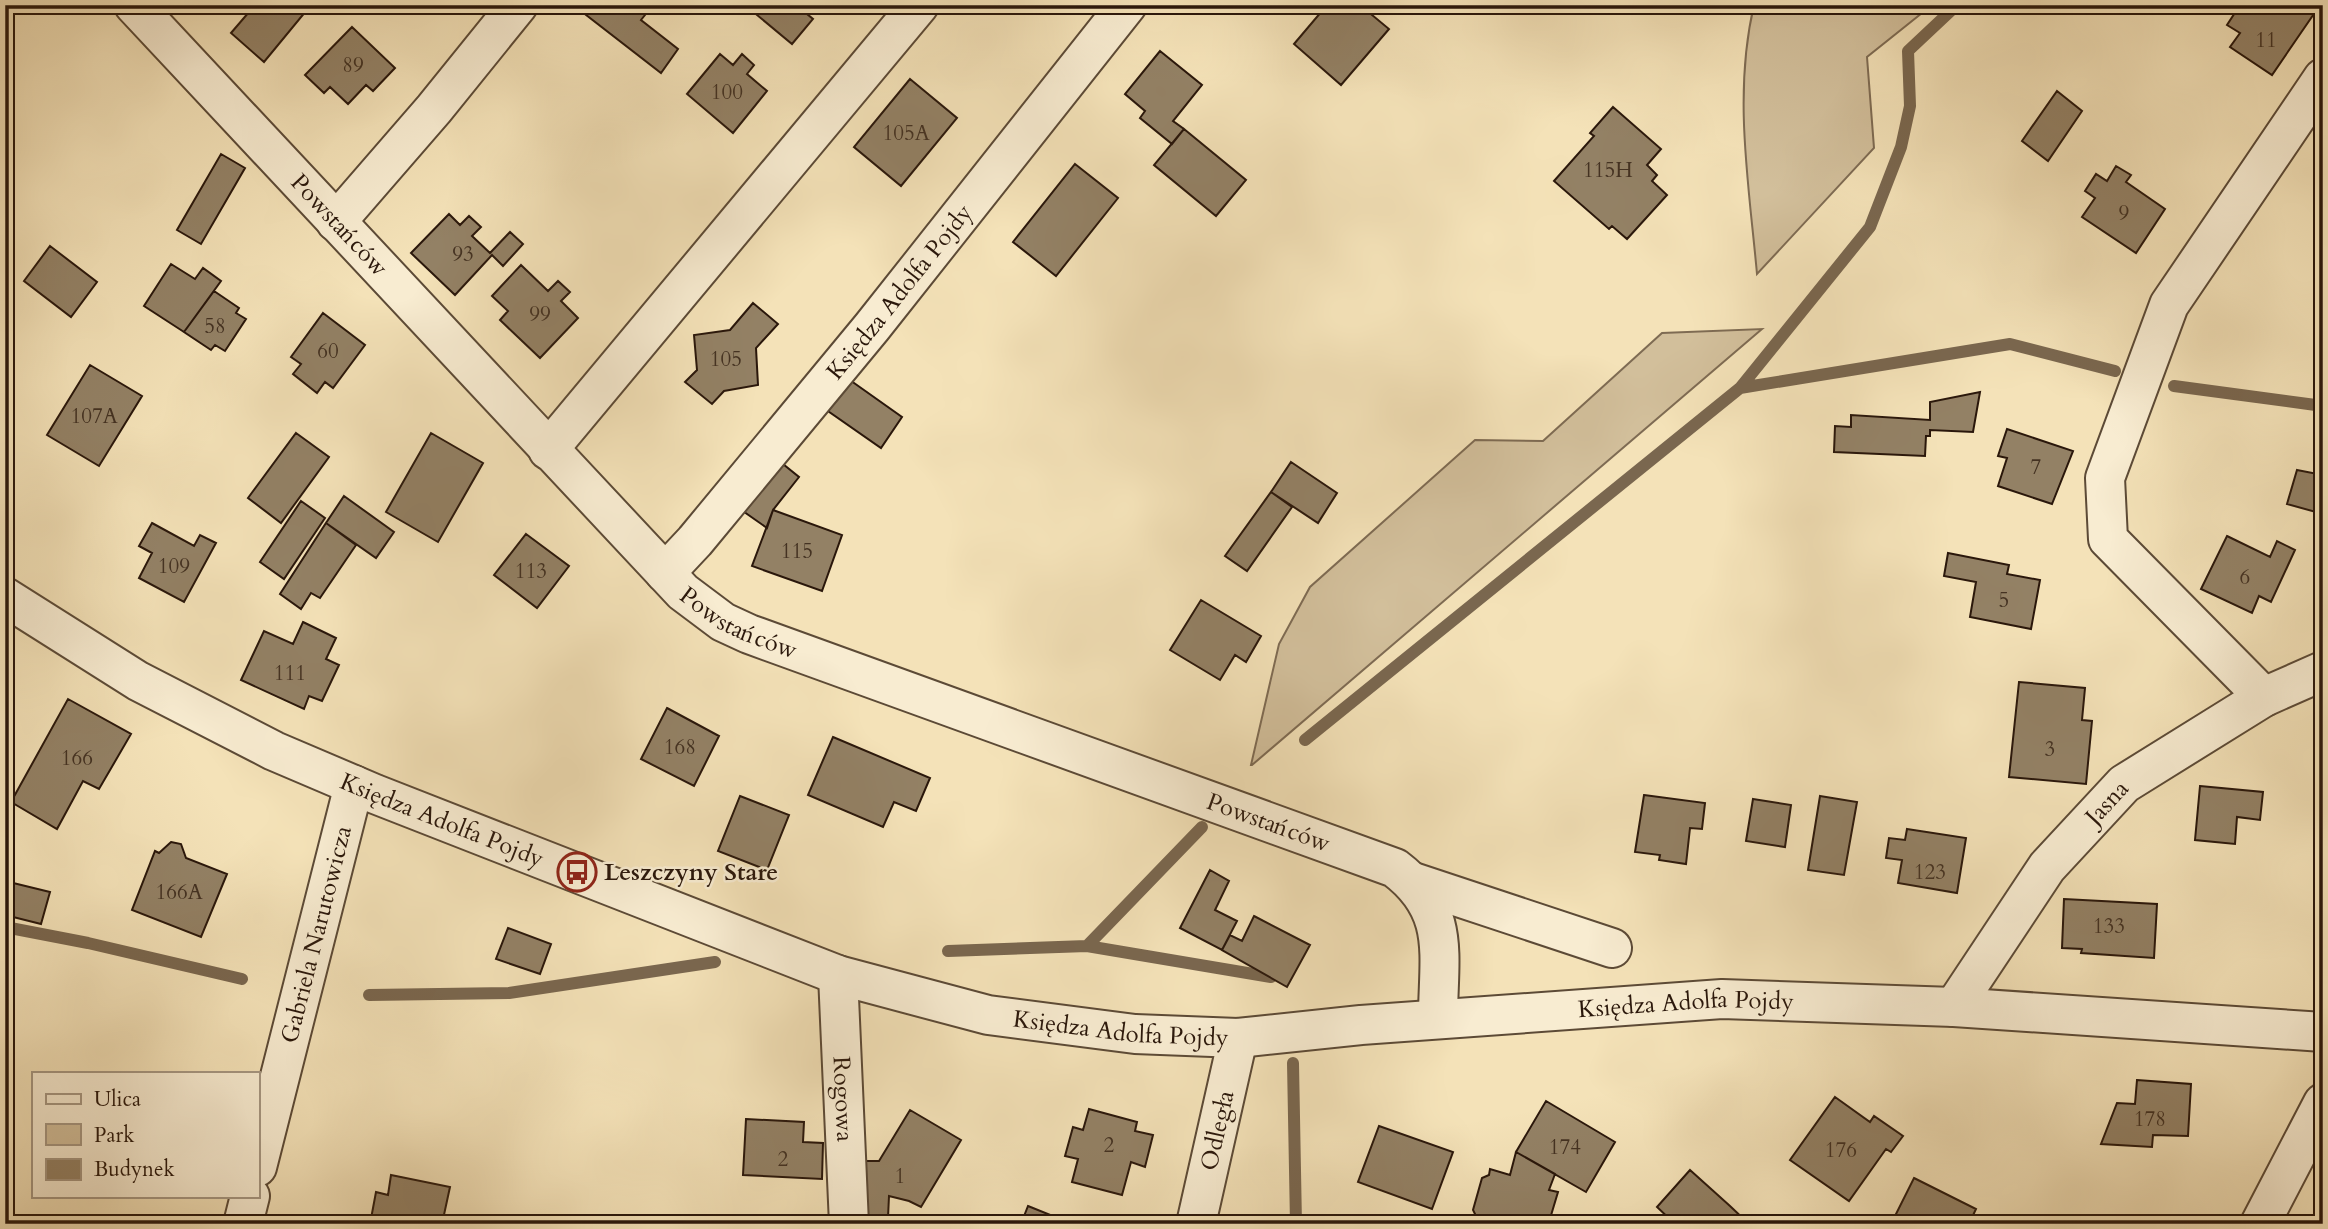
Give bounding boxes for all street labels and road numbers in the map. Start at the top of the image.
street label: Powstańców [283,166,396,283]
street label: Księdza Adolfa Pojdy [819,197,980,387]
street label: Powstańców [673,579,802,667]
street label: Księdza Adolfa Pojdy [335,765,549,875]
street label: Jasna [2075,772,2137,834]
street label: Powstańców [1202,785,1335,860]
street label: Gabriela Narutowicza [273,822,360,1047]
street label: Księdza Adolfa Pojdy [1577,982,1795,1026]
street label: Księdza Adolfa Pojdy [1011,1002,1229,1054]
street label: Rogowa [825,1055,862,1143]
street label: Odległa [1192,1087,1242,1174]

